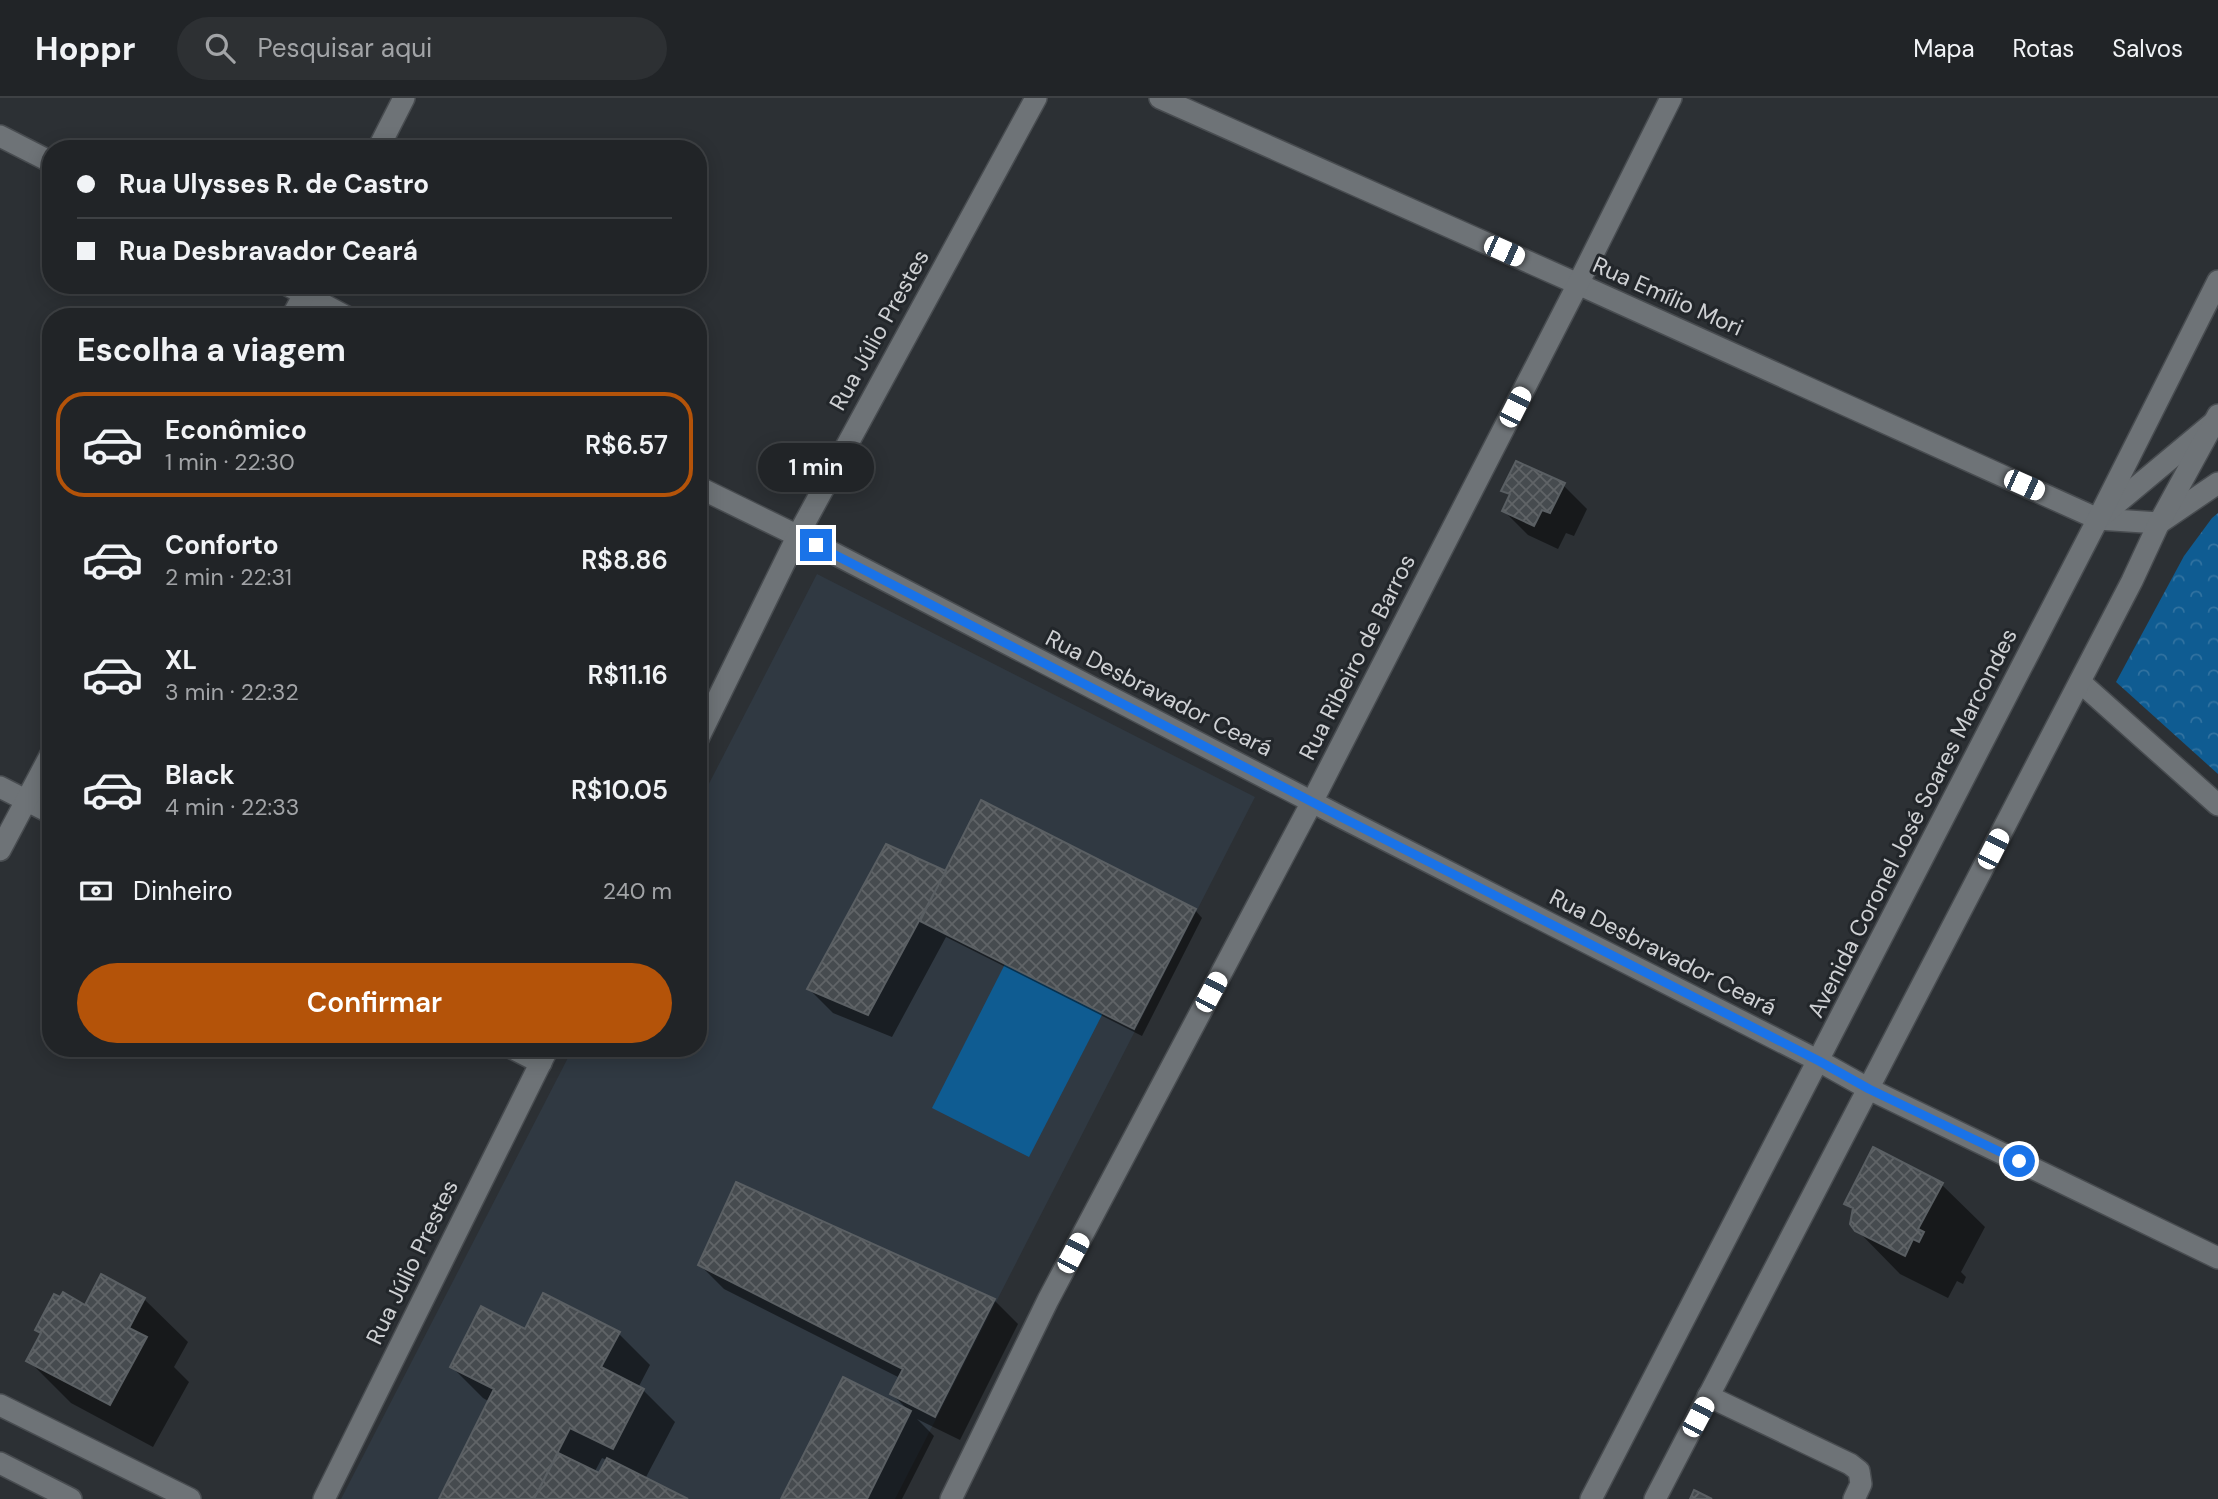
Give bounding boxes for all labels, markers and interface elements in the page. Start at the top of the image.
search box [177,17,667,80]
text: Hoppr [35,27,135,70]
icon: search [201,29,239,67]
text: Pesquisar aqui [257,31,432,65]
text: Mapa [1913,33,1975,64]
text: Rotas [2013,33,2074,64]
text: Salvos [2112,33,2183,64]
text: Rua Ulysses R. de Castro [119,167,429,201]
car [1481,233,1528,269]
text: Rua Desbravador Ceará [119,234,418,268]
street label: Rua Júlio Prestes [822,244,936,416]
street label: Rua Emílio Mori [1588,249,1748,343]
text: Escolha a viagem [77,329,346,371]
car [1497,384,1534,430]
icon: car [81,413,144,476]
text: Econômico [165,413,307,447]
text: R$6.57 [585,428,668,462]
callout: 1 min [758,444,874,492]
text: 1 min · 22:30 [165,447,295,477]
text: 1 min [789,452,843,482]
car [2001,467,2048,503]
icon: car [81,528,144,591]
text: Conforto [165,528,279,562]
route end [800,529,832,561]
text: R$8.86 [581,543,668,577]
street label: Rua Ribeiro de Barros [1292,549,1422,765]
text: 2 min · 22:31 [165,562,292,592]
street label: Rua Desbravador Ceará [1040,623,1278,763]
street label: Avenida Coronel José Soares Marcondes [1800,623,2024,1023]
icon: car [81,643,144,706]
text: XL [165,643,197,677]
text: R$11.16 [587,658,668,692]
text: 3 min · 22:32 [165,677,299,707]
icon: car [81,758,144,821]
text: Black [165,758,235,792]
text: R$10.05 [571,773,668,807]
text: 4 min · 22:33 [165,792,299,822]
car [1975,826,2012,872]
icon: cash [77,872,115,910]
text: Dinheiro [133,874,233,908]
text: 240 m [603,876,672,906]
street label: Rua Desbravador Ceará [1544,882,1782,1022]
button: Confirmar [77,963,672,1043]
car [1192,969,1231,1015]
route start [2003,1145,2035,1177]
street label: Rua Júlio Prestes [359,1175,465,1349]
car [1054,1230,1093,1276]
car [1679,1394,1718,1440]

